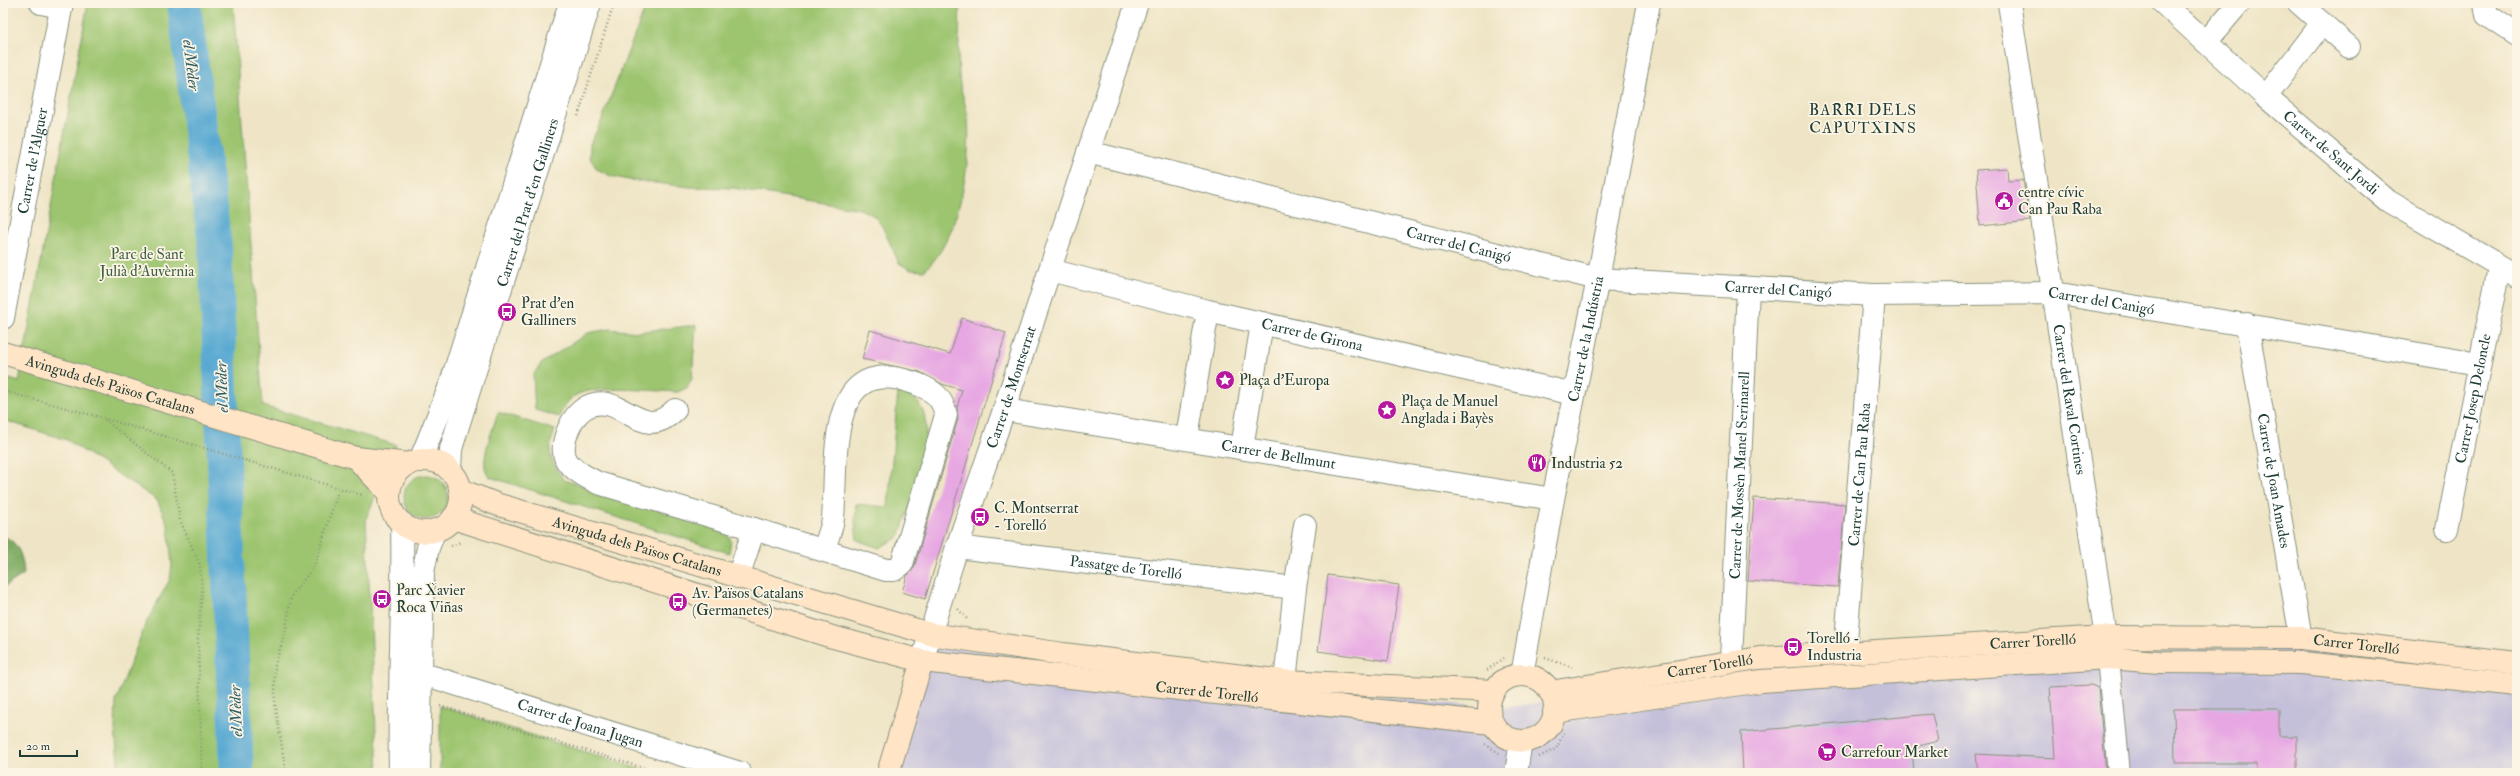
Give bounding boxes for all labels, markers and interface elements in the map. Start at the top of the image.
water label: el Mèder [178,38,204,93]
district label: BARRI DELS CAPUTXINS [1809,100,1917,138]
street label: Carrer de l'Alguer [14,106,52,216]
street label: Carrer de Sant Jordi [2279,107,2383,199]
street label: Carrer del Prat d'en Galliners [493,116,563,290]
place label: centre cívic Can Pau Raba [2018,183,2103,219]
public building icon: centre cívic Can Pau Raba [1993,190,2015,212]
street label: Carrer del Canigó [1404,223,1513,267]
park label: Parc de Sant Julià d'Auvèrnia [99,245,195,282]
street label: Carrer de la Indústria [1564,274,1609,404]
street label: Carrer del Canigó [1724,277,1832,303]
street label: Carrer del Canigó [2048,284,2156,320]
place label: Prat d'en Galliners [521,294,576,330]
bus stop icon: Prat d'en Galliners [496,301,518,323]
street label: Carrer de Girona [1259,314,1365,356]
street label: Carrer del Raval Cortines [2048,323,2090,476]
street label: Carrer de Montserrat [983,324,1041,451]
street label: Carrer Josep Deloncle [2451,332,2496,465]
street label: Avinguda dels Països Catalans [22,351,197,420]
water label: el Mèder [211,360,233,413]
place icon: Plaça d'Europa [1214,369,1236,391]
place label: Plaça d'Europa [1239,371,1330,391]
street label: Carrer de Mossèn Manel Serinarell [1726,371,1754,580]
place label: Plaça de Manuel Anglada i Bayès [1400,392,1498,428]
place icon: Plaça de Manuel Anglada i Bayès [1376,399,1398,421]
street label: Carrer de Can Pau Raba [1845,401,1875,547]
street label: Carrer de Joan Amades [2253,412,2294,550]
street label: Carrer de Bellmunt [1220,436,1337,474]
restaurant icon: Industria 52 [1526,452,1548,474]
place label: Industria 52 [1551,454,1623,473]
place label: C. Montserrat - Torelló [994,499,1079,535]
bus stop icon: C. Montserrat - Torelló [969,506,991,528]
street label: Avinguda dels Països Catalans [549,512,724,581]
street label: Passatge de Torelló [1069,552,1183,584]
place label: Parc Xavier Roca Viñas [396,581,466,617]
place label: Av. Països Catalans (Germanetes) [691,584,804,620]
bus stop icon: Parc Xavier Roca Viñas [371,588,393,610]
bus stop icon: Av. Països Catalans (Germanetes) [667,591,689,613]
place label: Torelló - Industria [1807,629,1862,665]
street label: Carrer Torelló [1989,630,2076,654]
street label: Carrer Torelló [2312,630,2400,659]
bus stop icon: Torelló - Industria [1782,636,1804,658]
street label: Carrer Torelló [1666,650,1754,683]
street label: Carrer de Torelló [1155,677,1259,708]
water label: el Mèder [225,684,247,737]
street label: Carrer de Joana Jugan [515,695,646,752]
scale bar [20,732,77,758]
text: 20 m [26,739,51,754]
supermarket icon: Carrefour Market [1816,741,1838,763]
place label: Carrefour Market [1841,743,1948,762]

